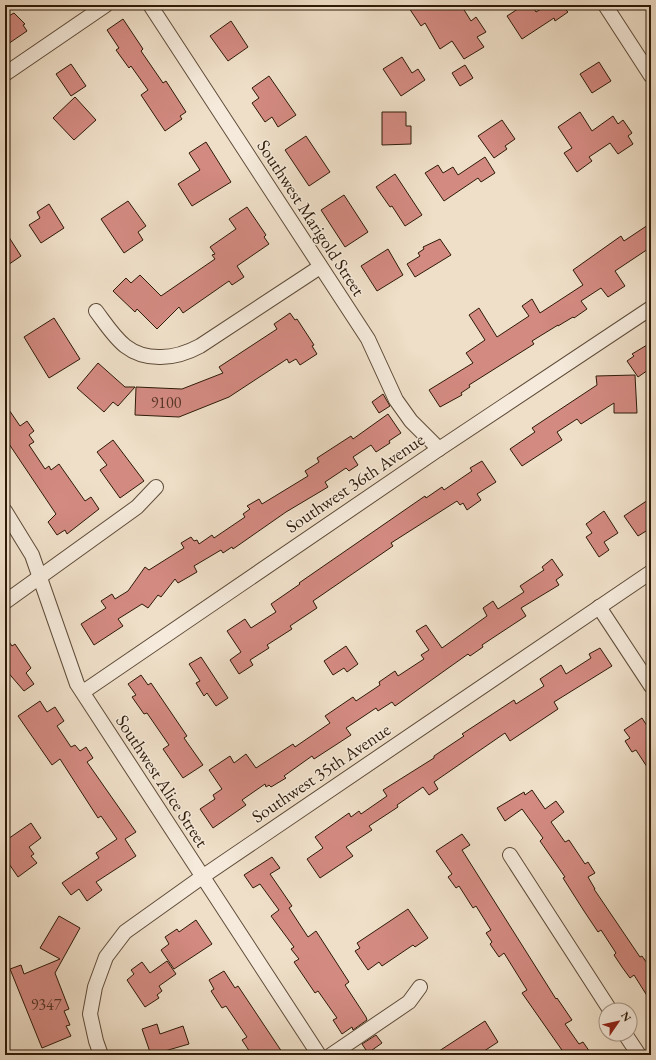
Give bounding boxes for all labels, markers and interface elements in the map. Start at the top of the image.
street label: Southwest Marigold Street [252,135,371,300]
house number: 9100 [151,392,182,413]
street label: Southwest 36th Avenue [281,428,429,538]
street label: Southwest Alice Street [111,710,214,852]
street label: Southwest 35th Avenue [247,718,395,828]
house number: 9347 [31,994,62,1015]
north arrow [598,1002,638,1042]
text: N [618,1009,635,1024]

